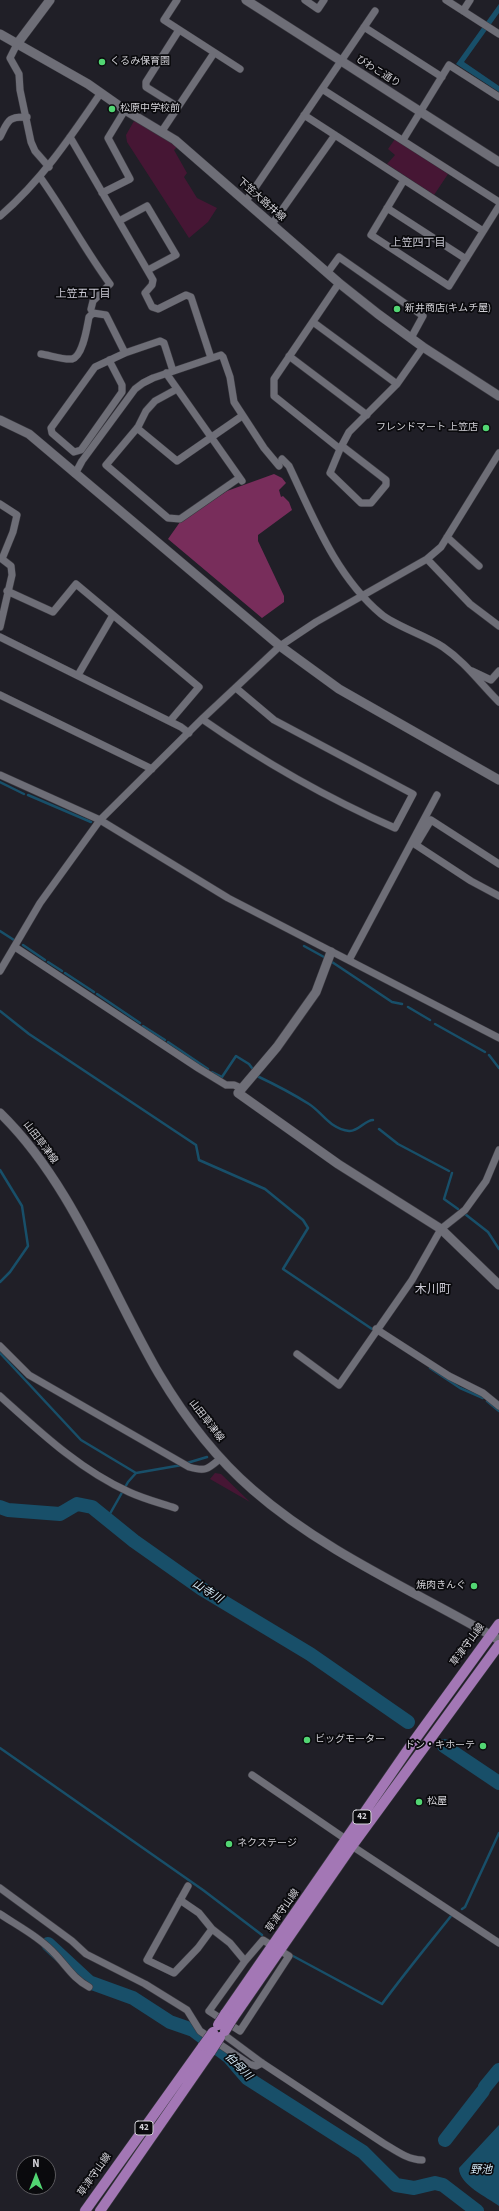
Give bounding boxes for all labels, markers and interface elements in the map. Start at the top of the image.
street label: びわこ通り [354,54,402,90]
place label: くるみ保育園 [110,56,170,68]
marker: くるみ保育園 [97,57,107,67]
place label: 松原中学校前 [120,103,180,115]
marker: 松原中学校前 [107,104,117,114]
street label: 下笠大路井線 [234,176,288,224]
district label: 上笠四丁目 [391,237,445,251]
district label: 上笠五丁目 [56,288,110,302]
place label: 新井商店(キムチ屋) [405,303,491,315]
marker: 新井商店(キムチ屋) [392,304,402,314]
place label: フレンドマート 上笠店 [376,422,478,434]
marker: フレンドマート 上笠店 [481,423,491,433]
street label: 山田草津線 [20,1119,60,1167]
district label: 木川町 [415,1283,451,1297]
street label: 山田草津線 [186,1398,226,1444]
water label: 山寺川 [190,1578,224,1606]
place label: 焼肉きんぐ [416,1580,466,1592]
marker: 焼肉きんぐ [469,1581,479,1591]
street label: 草津守山線 [448,1621,488,1669]
place label: ビッグモーター [315,1734,385,1746]
marker: ビッグモーター [302,1735,312,1745]
place label: ドン・キホーテ [405,1740,475,1752]
marker: ドン・キホーテ [478,1741,488,1751]
place label: 松屋 [427,1796,447,1808]
marker: 松屋 [414,1797,424,1807]
road number: 42 [353,1810,371,1824]
place label: ネクステージ [237,1838,297,1850]
marker: ネクステージ [224,1839,234,1849]
street label: 草津守山線 [264,1887,302,1935]
water label: 伯母川 [222,2051,254,2083]
road number: 42 [135,2121,153,2135]
street label: 草津守山線 [76,2151,114,2199]
north arrow [16,2155,56,2195]
text: N [32,2156,40,2171]
water label: 野池 [470,2164,492,2178]

